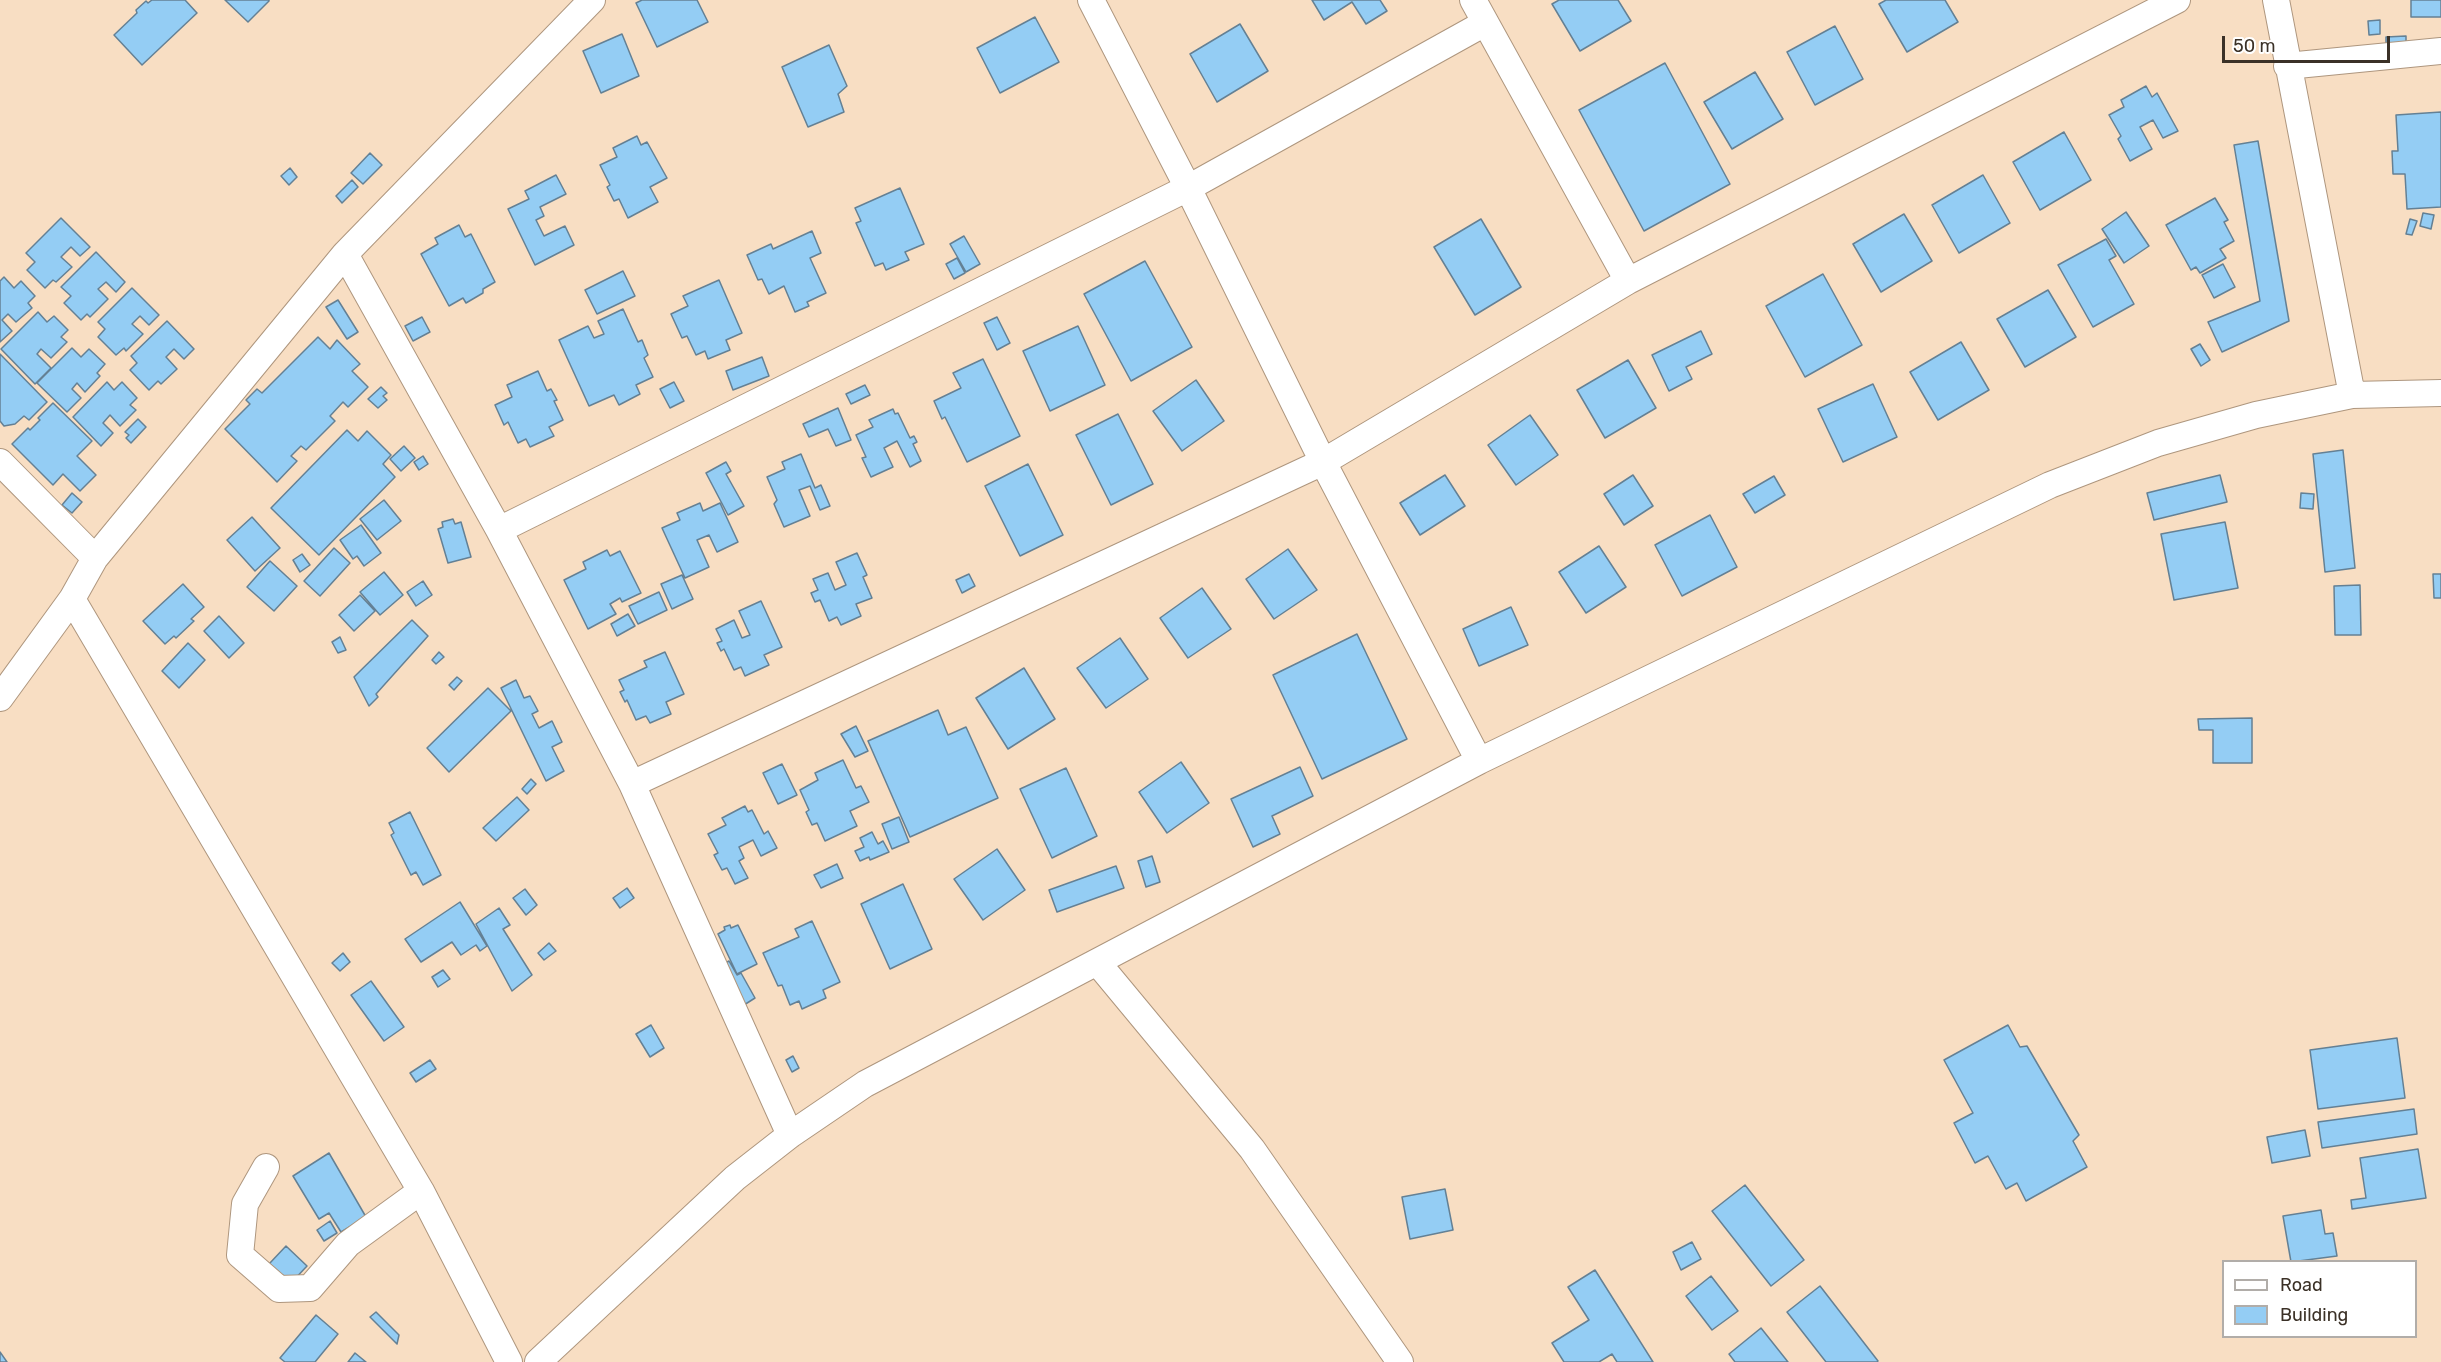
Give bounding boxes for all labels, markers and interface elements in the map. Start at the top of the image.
scale bar [2225,24,2393,62]
text: 50 m [2233,35,2276,57]
legend [2222,1260,2417,1338]
text: Road [2280,1274,2323,1296]
text: Building [2280,1304,2348,1326]

